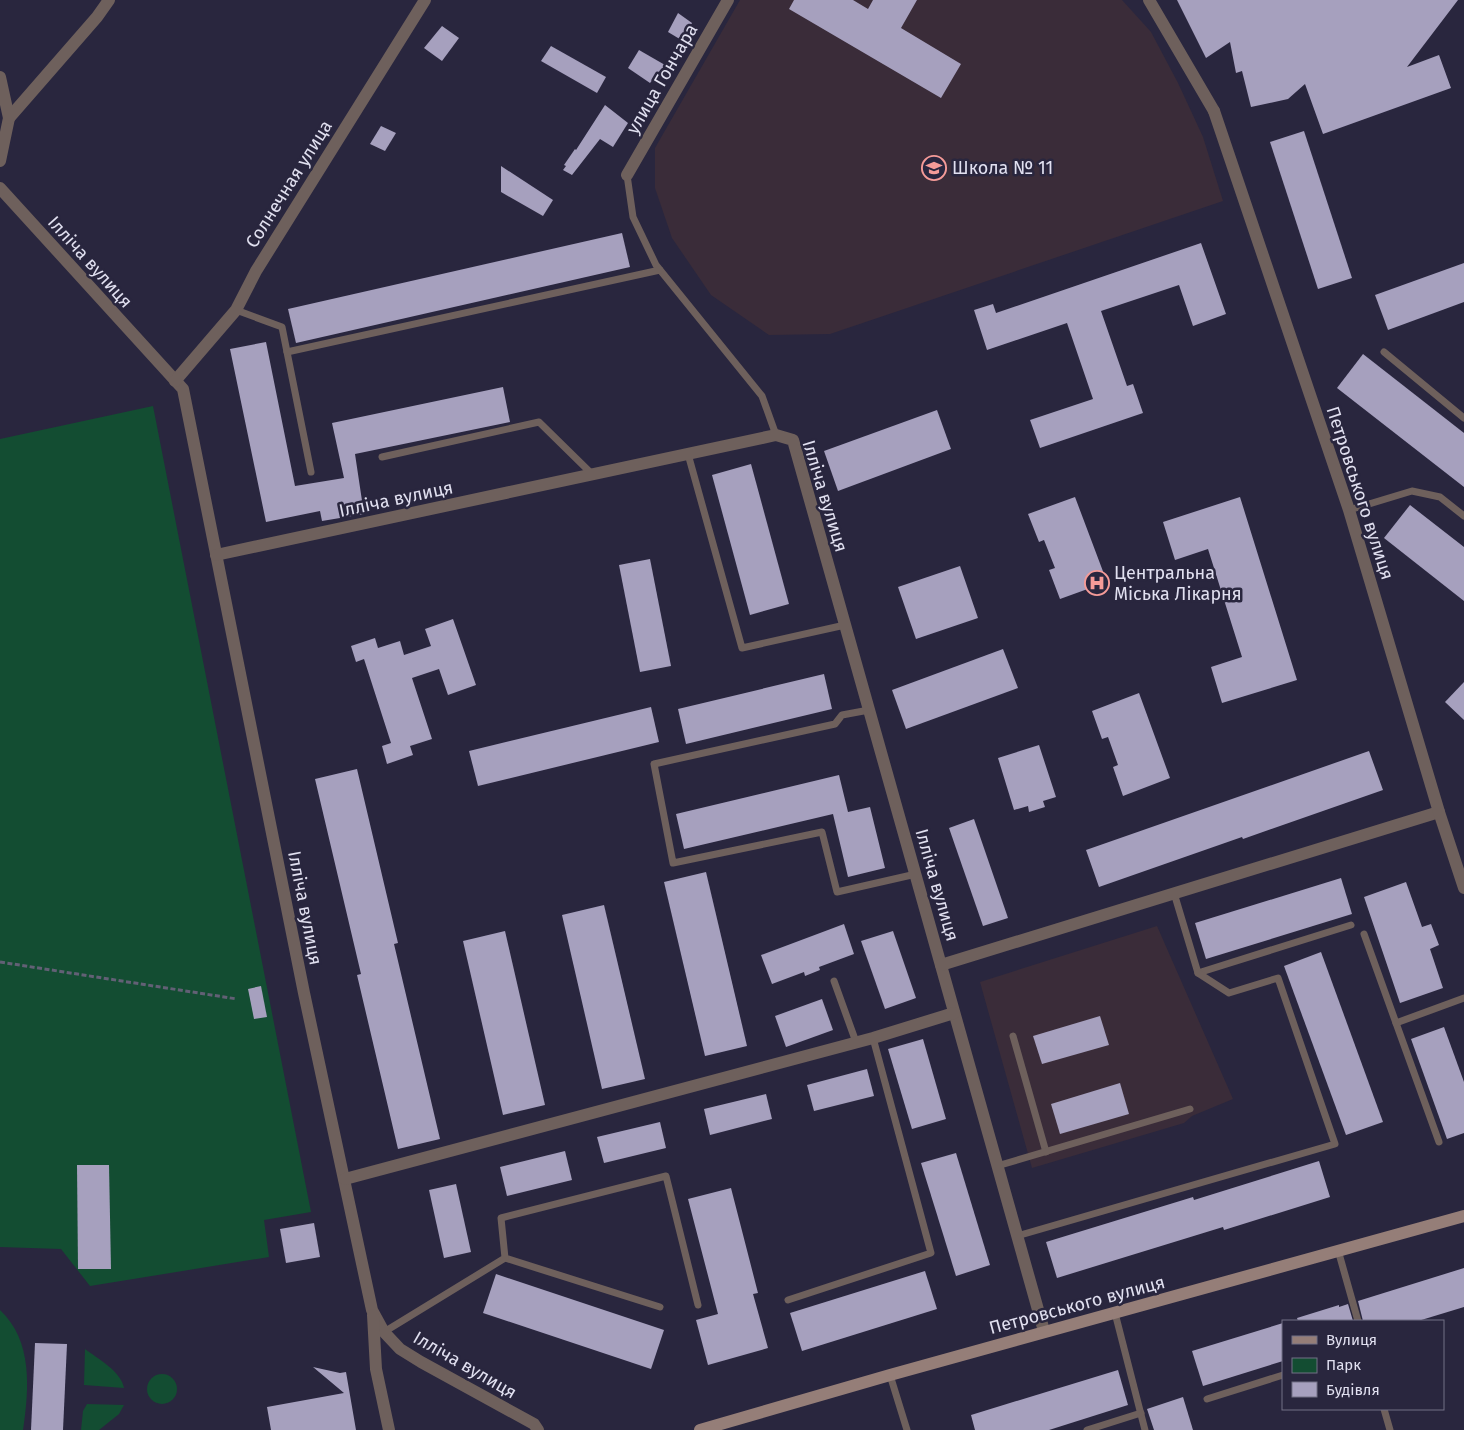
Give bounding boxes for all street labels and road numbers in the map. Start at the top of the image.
street label: улица Гончара [622,20,702,138]
street label: Солнечная улица [241,116,337,252]
street label: Ілліча вулиця [43,212,137,312]
street label: Петровського вулиця [1322,403,1398,583]
street label: Ілліча вулиця [798,437,852,555]
street label: Ілліча вулиця [337,476,455,522]
street label: Ілліча вулиця [910,826,964,944]
street label: Ілліча вулиця [283,849,327,967]
street label: Петровського вулиця [987,1271,1167,1339]
street label: Ілліча вулиця [409,1327,521,1403]

